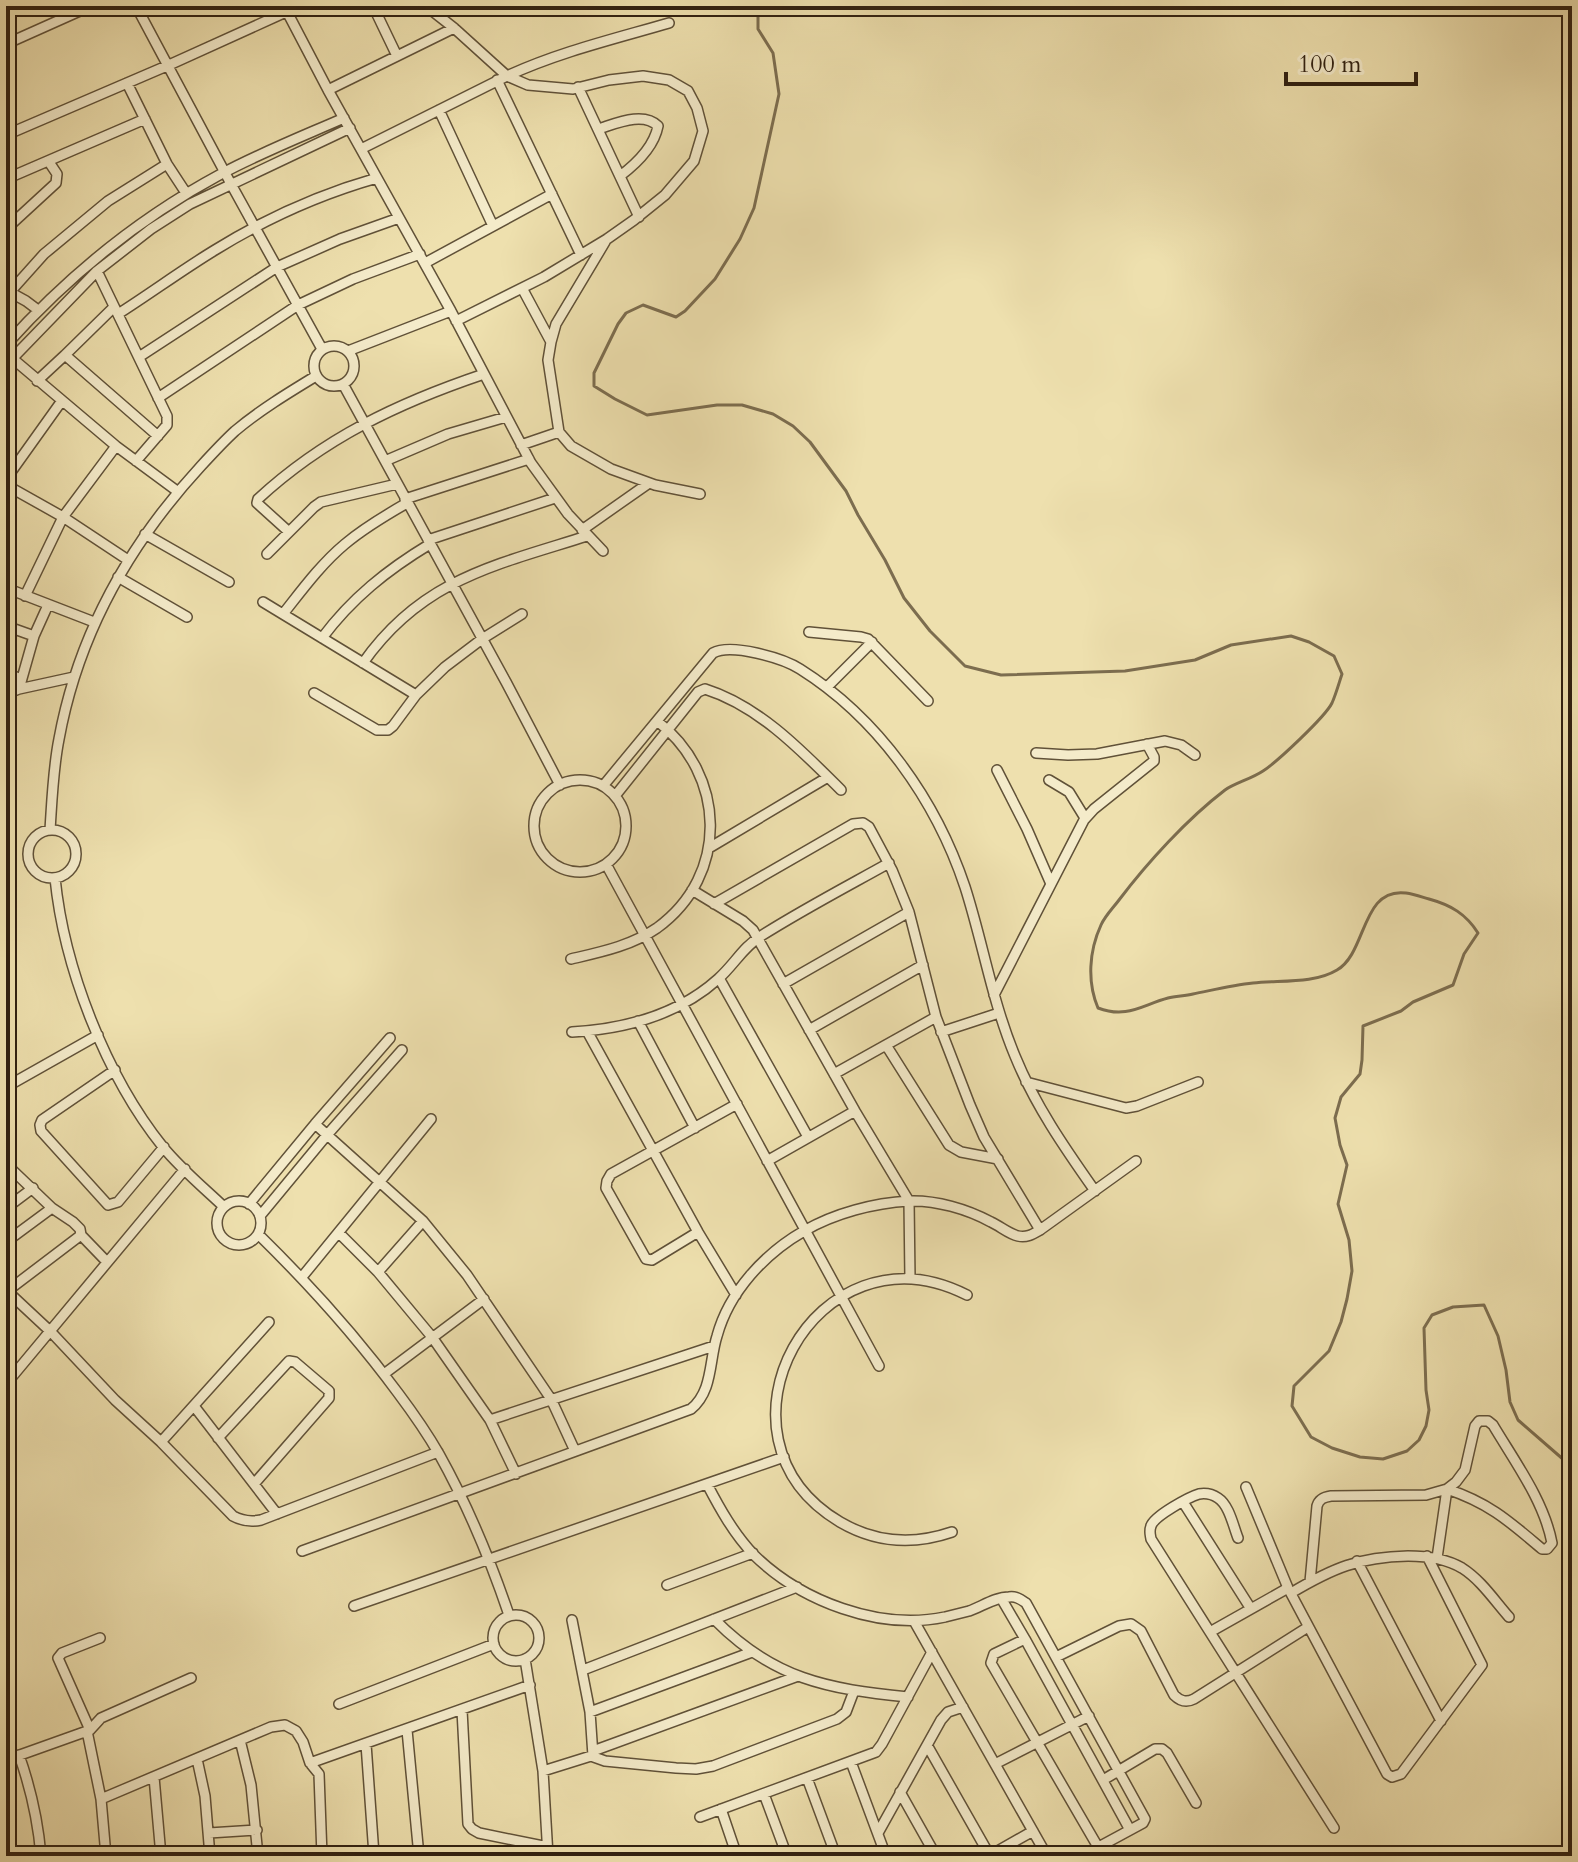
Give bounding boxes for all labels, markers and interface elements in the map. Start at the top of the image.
scale bar [1286,36,1416,86]
text: 100 m [1298,48,1362,81]

